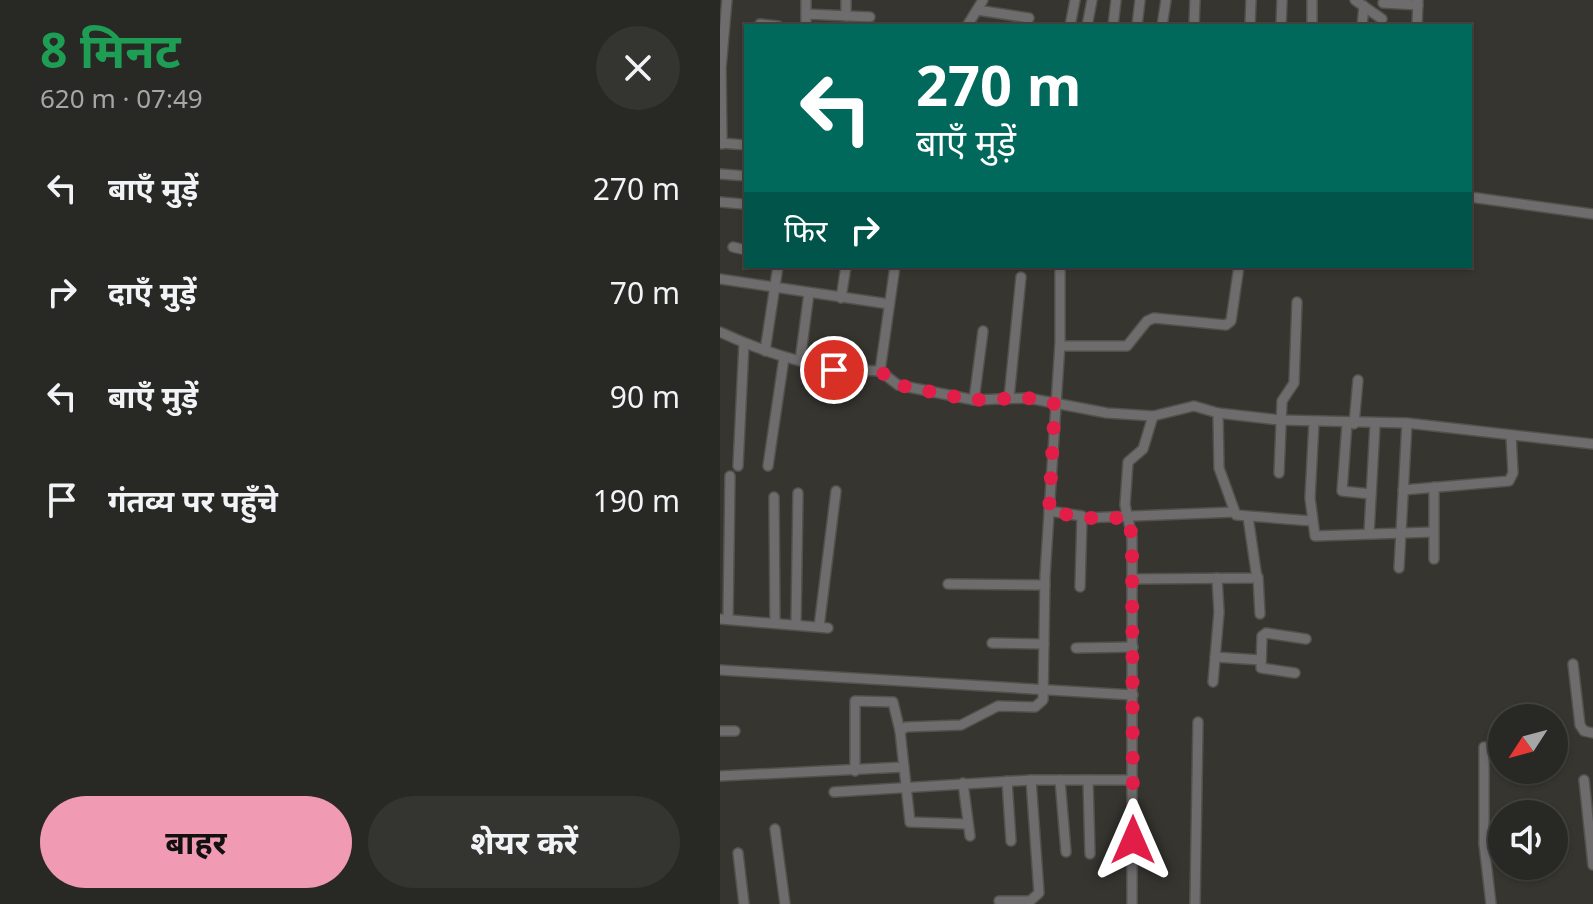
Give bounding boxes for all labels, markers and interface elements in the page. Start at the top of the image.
text: 8 मिनट [40,17,181,82]
button: close [596,26,680,110]
text: 270 m [916,46,1081,122]
icon: left [784,56,888,160]
text: 620 m · 07:49 [40,80,203,116]
text: बाएँ मुड़ें [916,118,1016,167]
icon: left [40,166,84,210]
text: बाएँ मुड़ें [108,168,198,209]
text: 270 m [593,168,680,209]
icon: right [843,208,887,252]
text: फिर [784,210,827,251]
icon: right [40,270,84,314]
text: दाएँ मुड़ें [108,272,196,313]
text: 70 m [610,272,680,313]
pin [800,336,868,404]
icon: arrive [812,348,856,392]
icon: left [40,374,84,418]
text: बाएँ मुड़ें [108,376,198,417]
text: 90 m [610,376,680,417]
icon: arrive [40,478,84,522]
text: गंतव्य पर पहुँचे [108,480,278,521]
text: 190 m [593,480,680,521]
north arrow [1488,704,1568,784]
map controls [1488,704,1568,880]
button: बाहर [40,796,352,888]
button: शेयर करें [368,796,680,888]
position arrow [1091,798,1175,882]
button: sound [1488,800,1568,880]

